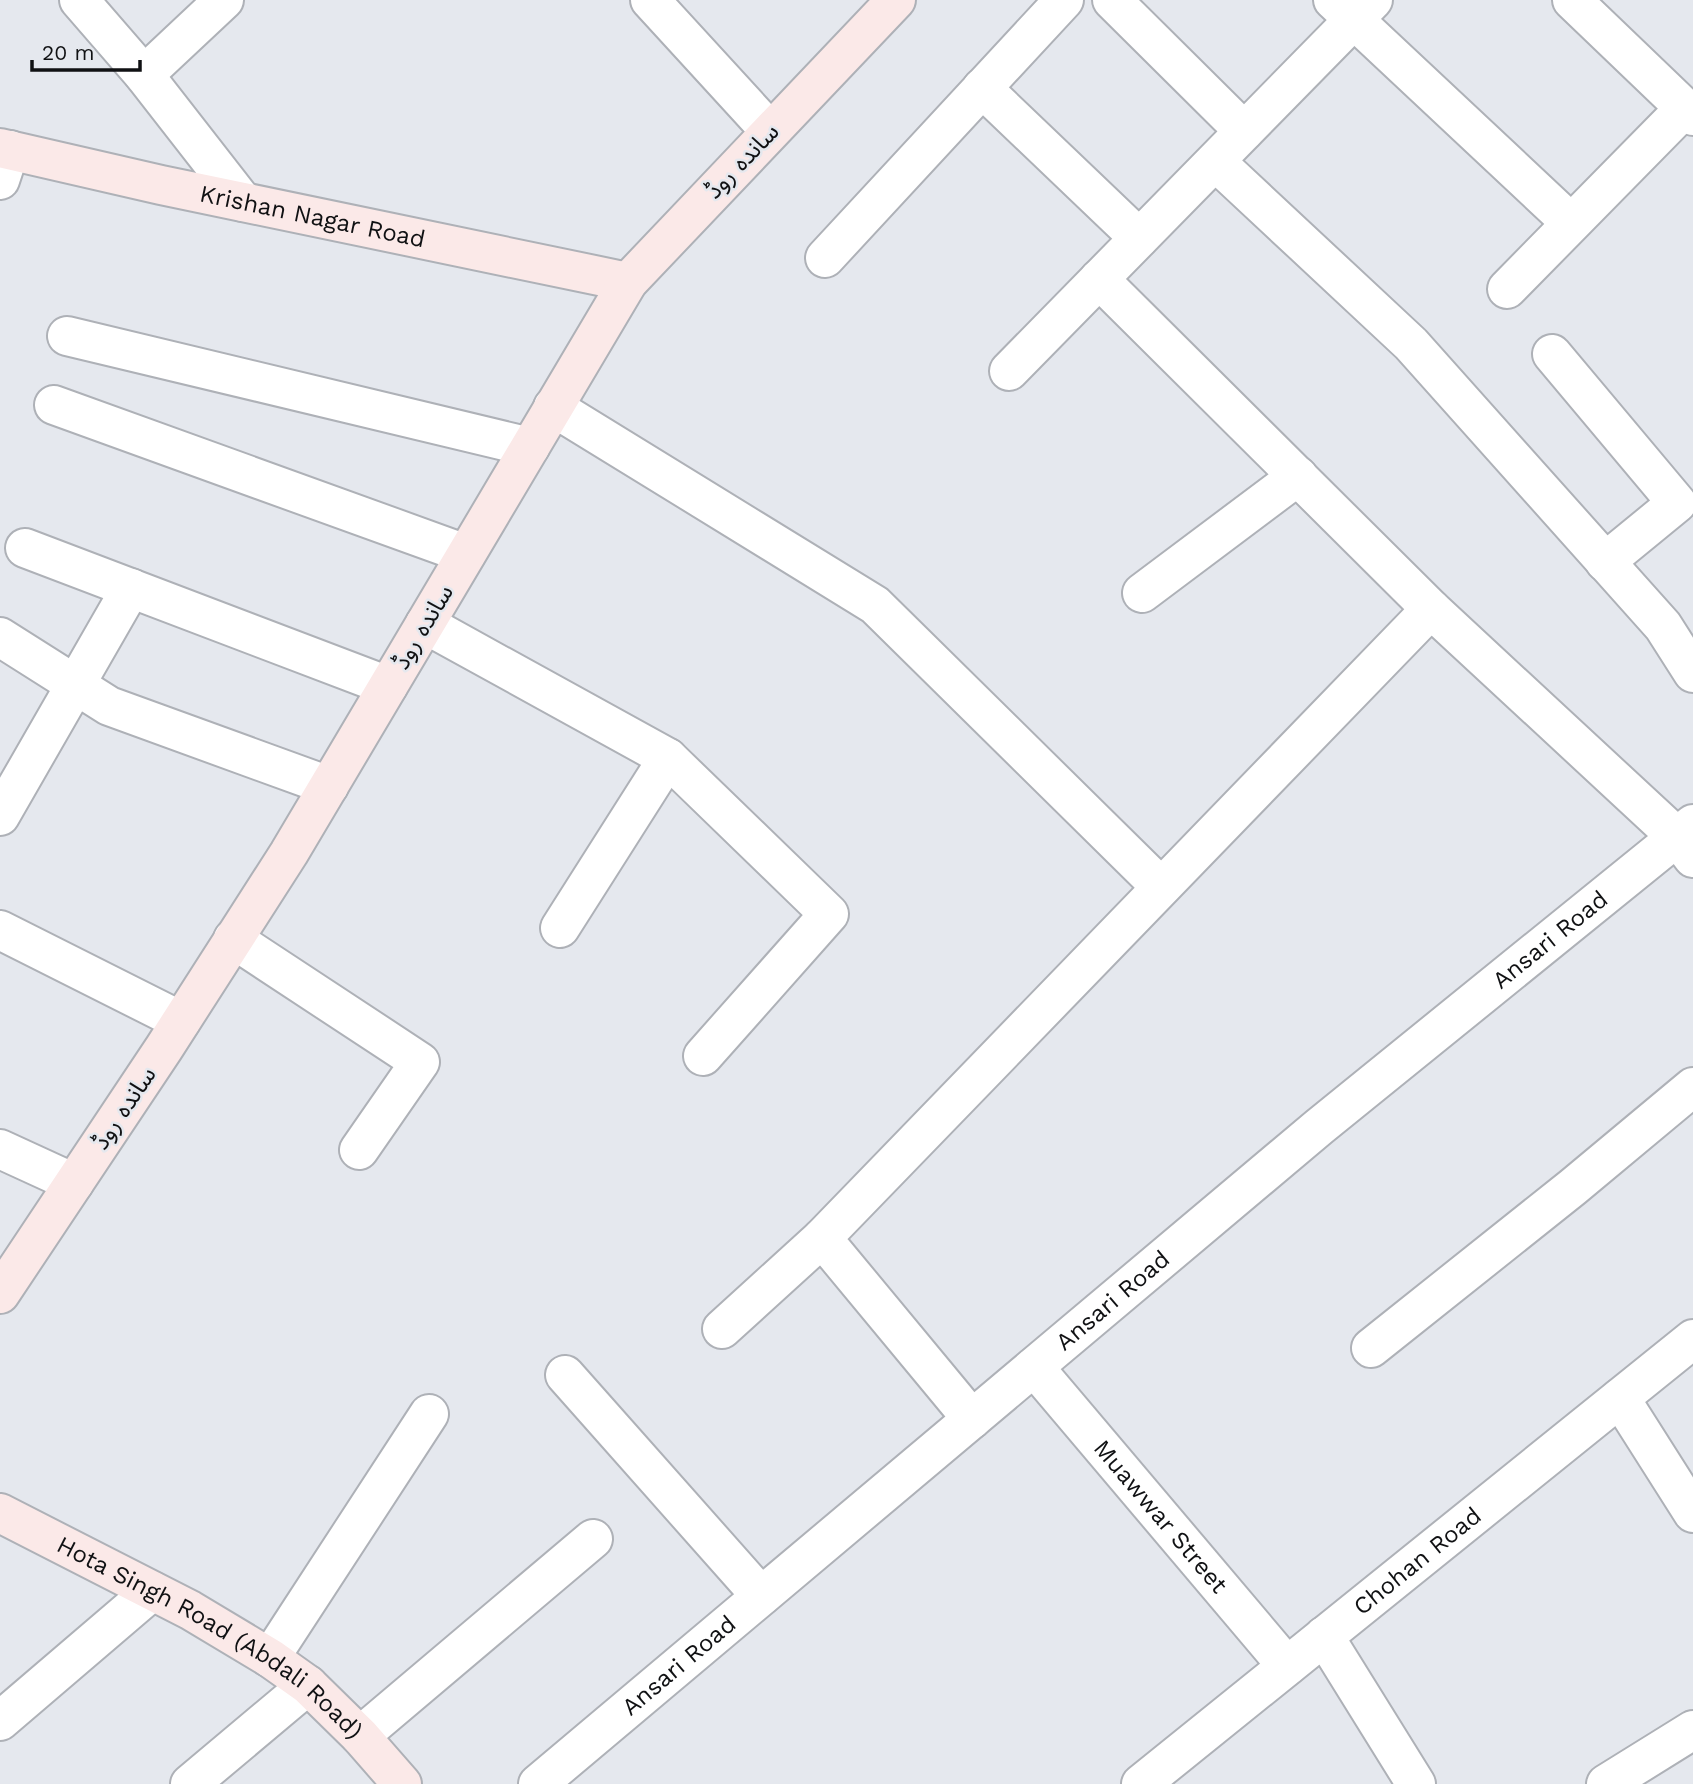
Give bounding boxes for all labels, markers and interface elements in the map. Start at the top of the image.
scale bar [32,28,140,72]
text: 20 m [42,40,94,65]
street label: ساندہ روڈ [699,117,785,205]
street label: Krishan Nagar Road [197,179,428,254]
street label: ساندہ روڈ [387,580,459,674]
street label: Ansari Road [1487,885,1613,995]
street label: ساندہ روڈ [86,1061,162,1155]
street label: Ansari Road [1050,1245,1175,1356]
street label: Muawwar Street [1088,1434,1233,1599]
street label: Chohan Road [1348,1501,1487,1621]
street label: Hota Singh Road (Abdali Road) [52,1530,368,1745]
street label: Ansari Road [616,1610,741,1721]

